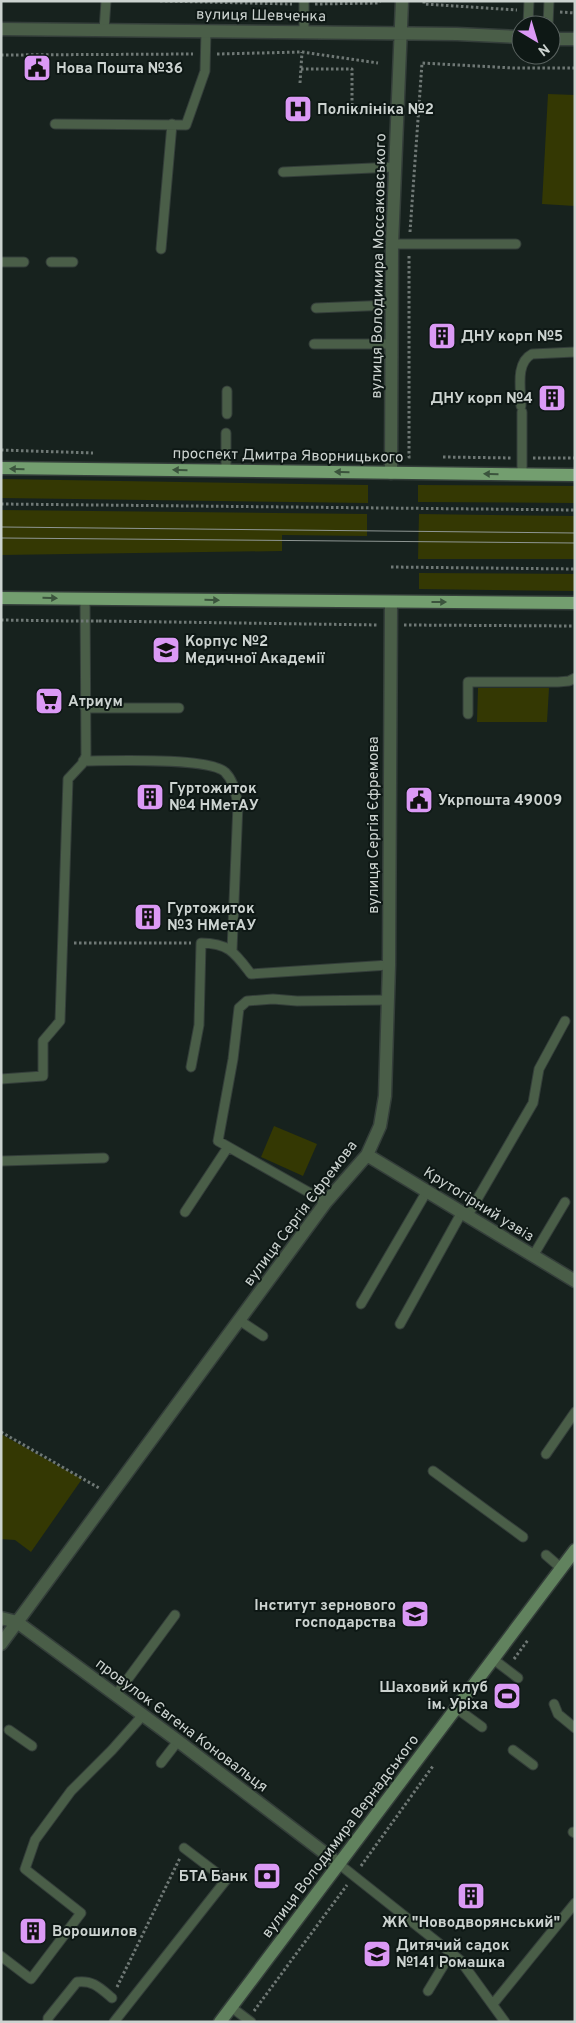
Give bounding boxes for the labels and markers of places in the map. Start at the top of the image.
public building icon: Нова Пошта №36 [22,53,52,83]
place label: Нова Пошта №36 [56,60,183,79]
hospital icon: Поліклініка №2 [283,94,313,124]
place label: Поліклініка №2 [317,101,434,120]
building icon: ДНУ корп №5 [427,321,457,351]
place label: ДНУ корп №5 [461,328,563,347]
building icon: ДНУ корп №4 [537,383,567,413]
place label: ДНУ корп №4 [430,390,533,409]
place label: Корпус №2 Медичної Академії [185,633,325,669]
school or university icon: Корпус №2 Медичної Академії [151,635,181,665]
supermarket icon: Атриум [34,686,64,716]
place label: Атриум [68,693,123,712]
place label: Гуртожиток №4 НМетАУ [169,780,259,816]
building icon: Гуртожиток №4 НМетАУ [135,782,165,812]
public building icon: Укрпошта 49009 [404,785,434,815]
place label: Укрпошта 49009 [438,792,562,811]
place label: Гуртожиток №3 НМетАУ [167,900,256,936]
building icon: Гуртожиток №3 НМетАУ [133,902,163,932]
place label: Інститут зернового господарства [254,1597,396,1633]
school or university icon: Інститут зернового господарства [400,1599,430,1629]
place label: Шаховий клуб ім. Уріха [379,1679,488,1715]
sports icon: Шаховий клуб ім. Уріха [492,1681,522,1711]
bank icon: БТА Банк [252,1861,282,1891]
place label: БТА Банк [179,1868,248,1887]
building icon: ЖК "Новодворянський" [456,1881,486,1911]
place label: ЖК "Новодворянський" [382,1914,560,1933]
building icon: Ворошилов [18,1916,48,1946]
place label: Ворошилов [52,1923,137,1942]
place label: Дитячий садок №141 Ромашка [396,1937,510,1973]
school or university icon: Дитячий садок №141 Ромашка [362,1939,392,1969]

